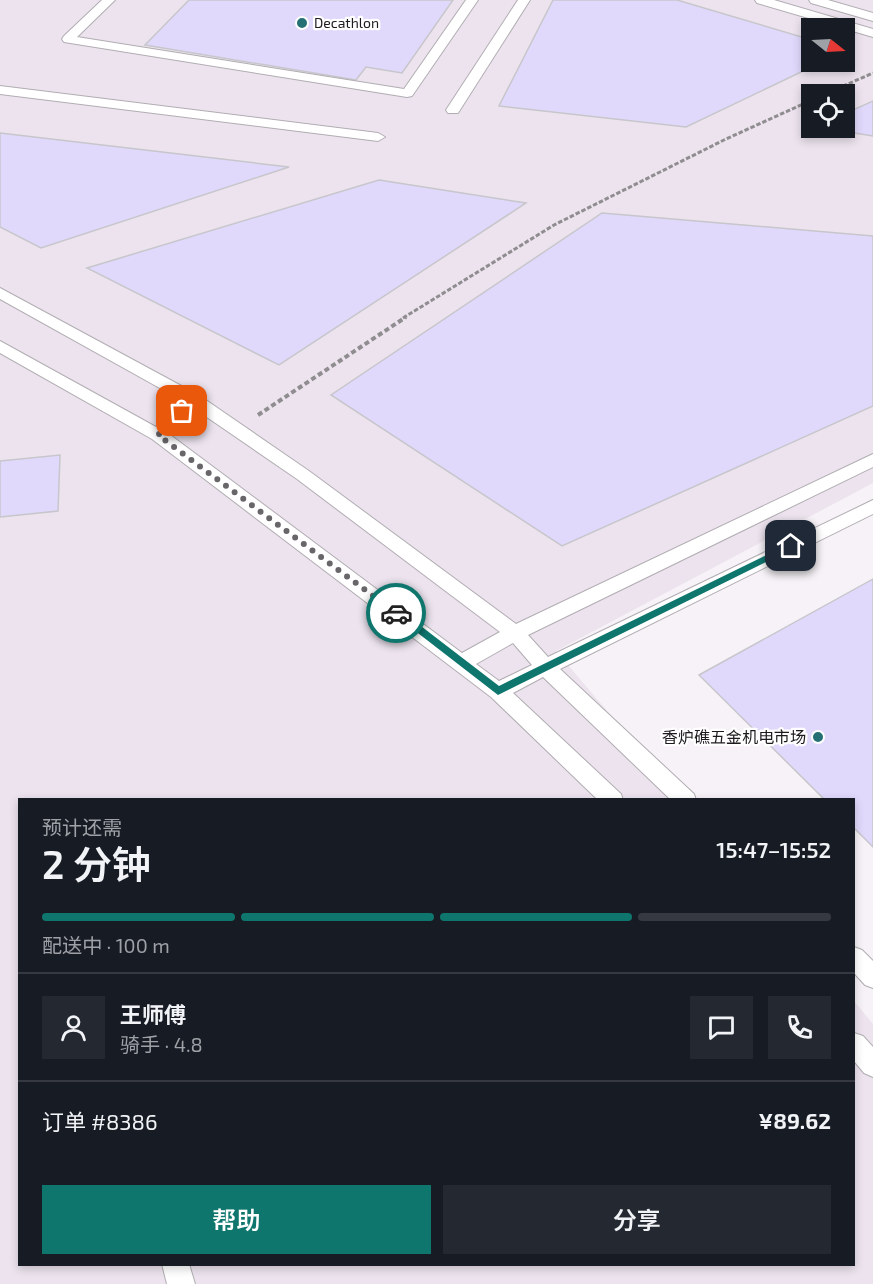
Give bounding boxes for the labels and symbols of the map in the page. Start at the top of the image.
place label: Decathlon [314,14,379,31]
marker: Decathlon [295,16,309,30]
north arrow [801,18,855,72]
pin [156,385,207,436]
pin [765,520,816,571]
courier [366,583,426,643]
place label: 香炉礁五金机电市场 [662,727,806,746]
marker: 香炉礁五金机电市场 [811,730,825,744]

